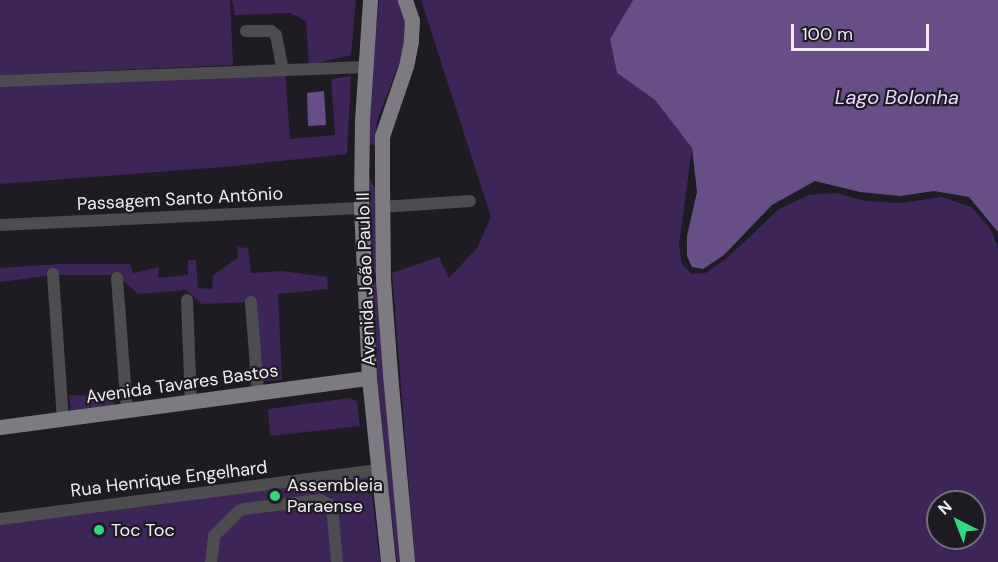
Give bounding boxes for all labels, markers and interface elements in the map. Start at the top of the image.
scale bar [794,12,932,50]
text: 100 m [802,22,853,46]
water label: Lago Bolonha [835,85,959,109]
street label: Passagem Santo Antônio [76,183,284,215]
street label: Avenida João Paulo II [352,192,380,366]
street label: Avenida Tavares Bastos [84,360,280,408]
street label: Rua Henrique Engelhard [69,456,269,502]
place label: Assembleia Paraense [287,475,383,518]
marker: Assembleia Paraense [268,489,282,503]
north arrow [926,490,986,550]
text: N [934,496,956,519]
place label: Toc Toc [111,519,175,541]
marker: Toc Toc [92,523,106,537]

